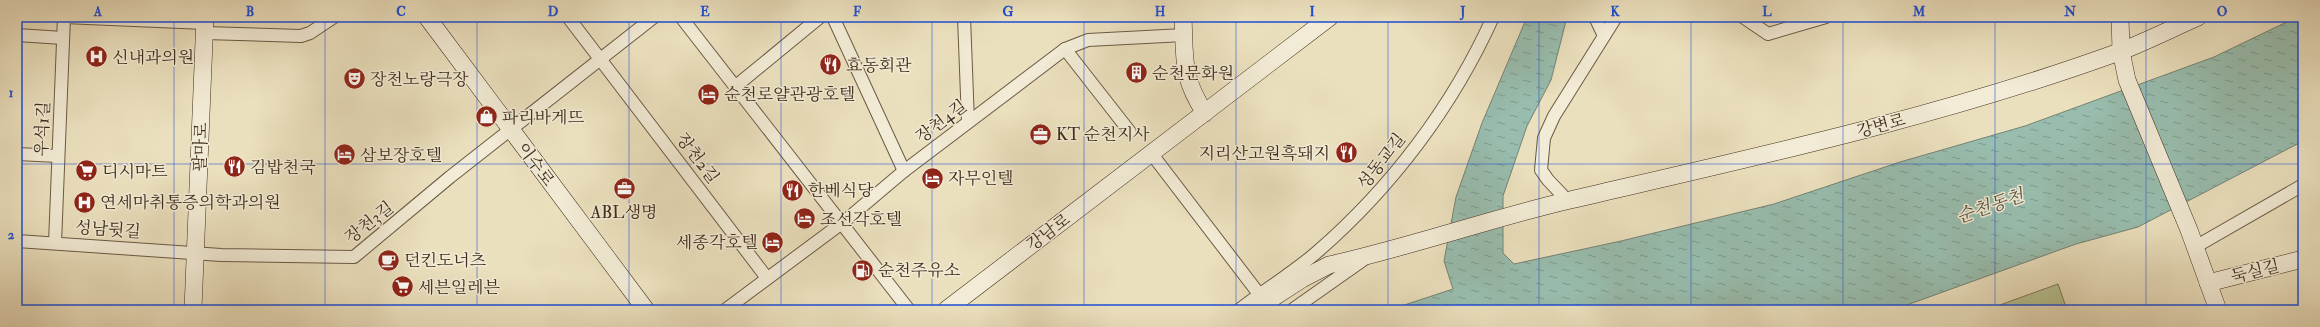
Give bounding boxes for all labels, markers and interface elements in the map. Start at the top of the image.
text: A [93,4,103,20]
text: B [246,4,254,20]
text: C [396,4,406,20]
text: D [548,4,559,20]
text: E [700,4,710,20]
text: F [853,4,862,20]
text: G [1003,4,1014,20]
text: H [1155,4,1166,20]
text: I [1309,4,1315,20]
text: J [1459,4,1466,21]
text: K [1610,4,1620,20]
text: L [1762,4,1772,20]
text: M [1912,4,1926,20]
text: N [2063,4,2076,20]
text: O [2217,4,2228,20]
hospital icon: 신내과의원 [84,44,110,70]
place label: 신내과의원 [112,47,194,68]
restaurant icon: 효동회관 [817,52,843,78]
place label: 효동회관 [846,55,912,76]
building icon: 순천문화원 [1124,60,1150,86]
place label: 순천문화원 [1152,63,1234,84]
theatre icon: 장천노랑극장 [341,66,367,92]
place label: 장천노랑극장 [370,69,469,90]
hotel icon: 순천로얄관광호텔 [696,81,722,107]
place label: 순천로얄관광호텔 [724,84,855,105]
text: 1 [9,85,14,101]
street label: 장천4길 [912,95,971,147]
street label: 우석1길 [31,101,54,157]
shop icon: 파리바게뜨 [473,104,499,130]
place label: 파리바게뜨 [502,107,585,128]
street label: 강변로 [1855,109,1908,142]
street label: 팔마로 [189,121,212,172]
office icon: KT 순천지사 [1027,121,1053,147]
place label: KT 순천지사 [1056,124,1150,145]
street label: 장천2길 [672,129,723,188]
street label: 성동교길 [1353,129,1410,194]
street label: 이수로 [512,138,559,191]
restaurant icon: 지리산고원흑돼지 [1333,140,1359,166]
hotel icon: 삼보장호텔 [332,142,358,168]
place label: 지리산고원흑돼지 [1199,143,1330,164]
place label: 삼보장호텔 [360,145,442,166]
restaurant icon: 김밥천국 [222,154,248,180]
place label: 김밥천국 [250,157,316,178]
supermarket icon: 디시마트 [74,158,100,184]
place label: 디시마트 [102,161,168,182]
hotel icon: 자무인텔 [920,165,946,191]
place label: 자무인텔 [948,168,1014,189]
office icon: ABL생명 [611,175,637,201]
restaurant icon: 한베식당 [780,177,806,203]
place label: 한베식당 [808,180,874,201]
water label: 순천동천 [1954,184,2028,229]
hospital icon: 연세마취통증의학과의원 [72,189,98,215]
place label: 연세마취통증의학과의원 [100,192,281,213]
street label: 장천3길 [341,197,398,248]
place label: ABL생명 [589,202,658,223]
hotel icon: 조선각호텔 [792,206,818,232]
place label: 조선각호텔 [820,209,902,230]
street label: 강남로 [1022,209,1075,256]
street label: 성남뒷길 [74,217,141,242]
text: 2 [8,227,15,243]
hotel icon: 세종각호텔 [760,229,786,255]
place label: 세종각호텔 [676,232,758,253]
cafe icon: 던킨도너츠 [376,247,402,273]
place label: 던킨도너츠 [404,250,487,271]
street label: 둑실길 [2229,255,2282,288]
fuel station icon: 순천주유소 [850,257,876,283]
place label: 순천주유소 [878,260,961,281]
supermarket icon: 세븐일레븐 [389,274,415,300]
place label: 세븐일레븐 [418,277,500,298]

